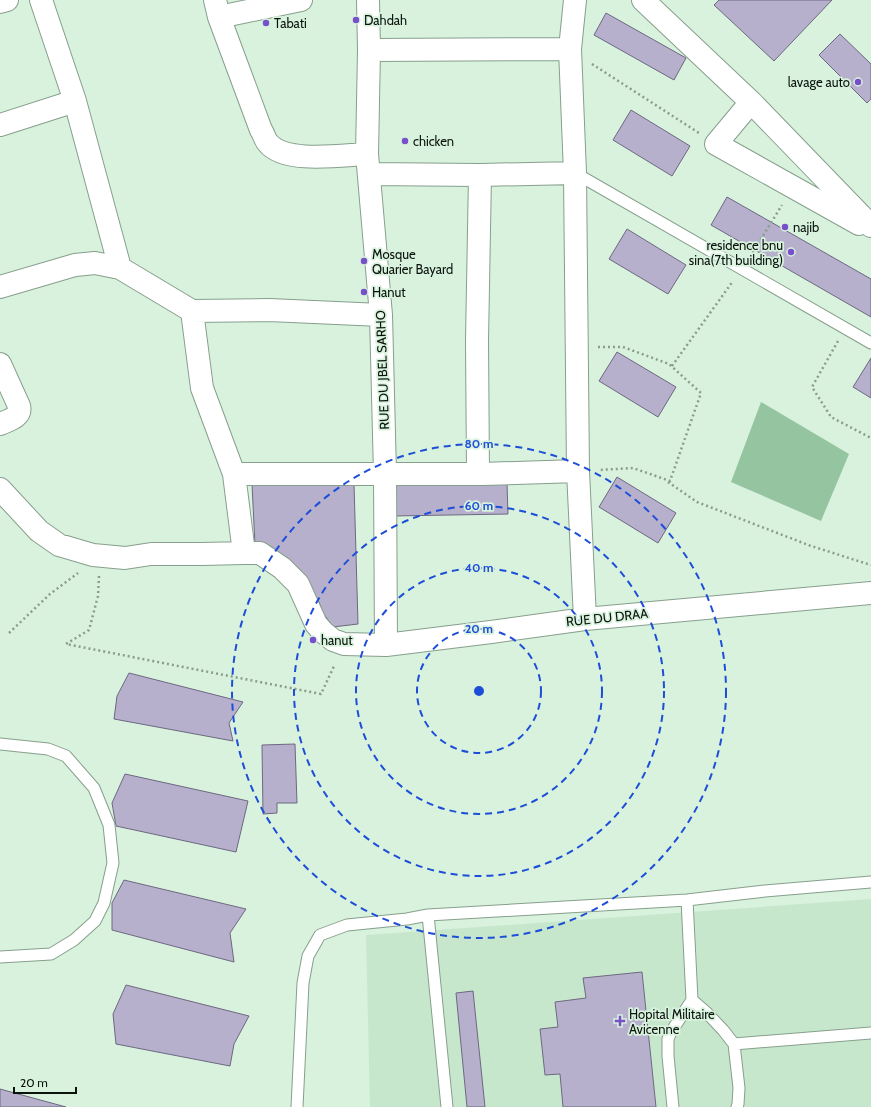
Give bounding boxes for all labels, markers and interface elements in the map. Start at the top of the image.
place label: Dahdah [364,12,407,28]
place label: Tabati [274,15,307,31]
marker: Dahdah [351,15,361,25]
marker: Tabati [261,18,271,28]
place label: lavage auto [788,74,850,90]
marker: lavage auto [853,77,863,87]
place label: chicken [413,133,454,149]
marker: chicken [400,136,410,146]
place label: najib [793,219,819,236]
marker: najib [780,222,790,232]
place label: residence bnu sina(7th building) [689,237,783,268]
place label: Mosque Quarier Bayard [372,246,453,277]
marker: residence bnu sina(7th building) [786,247,796,257]
marker: Mosque Quarier Bayard [359,256,369,266]
place label: Hanut [372,284,406,300]
marker: Hanut [359,287,369,297]
street label: RUE DU JBEL SARHO [372,310,392,430]
text: 80 m [465,436,493,451]
text: 60 m [465,498,493,513]
text: 40 m [464,560,494,575]
street label: RUE DU DRAA [565,605,649,629]
text: 20 m [465,621,493,636]
place label: hanut [321,632,353,648]
marker: hanut [308,635,318,645]
centre of rings [472,684,486,698]
place label: Hopital Militaire Avicenne [629,1006,715,1037]
marker: Hopital Militaire Avicenne [614,1015,626,1027]
scale bar [14,1069,76,1095]
text: 20 m [20,1075,48,1090]

